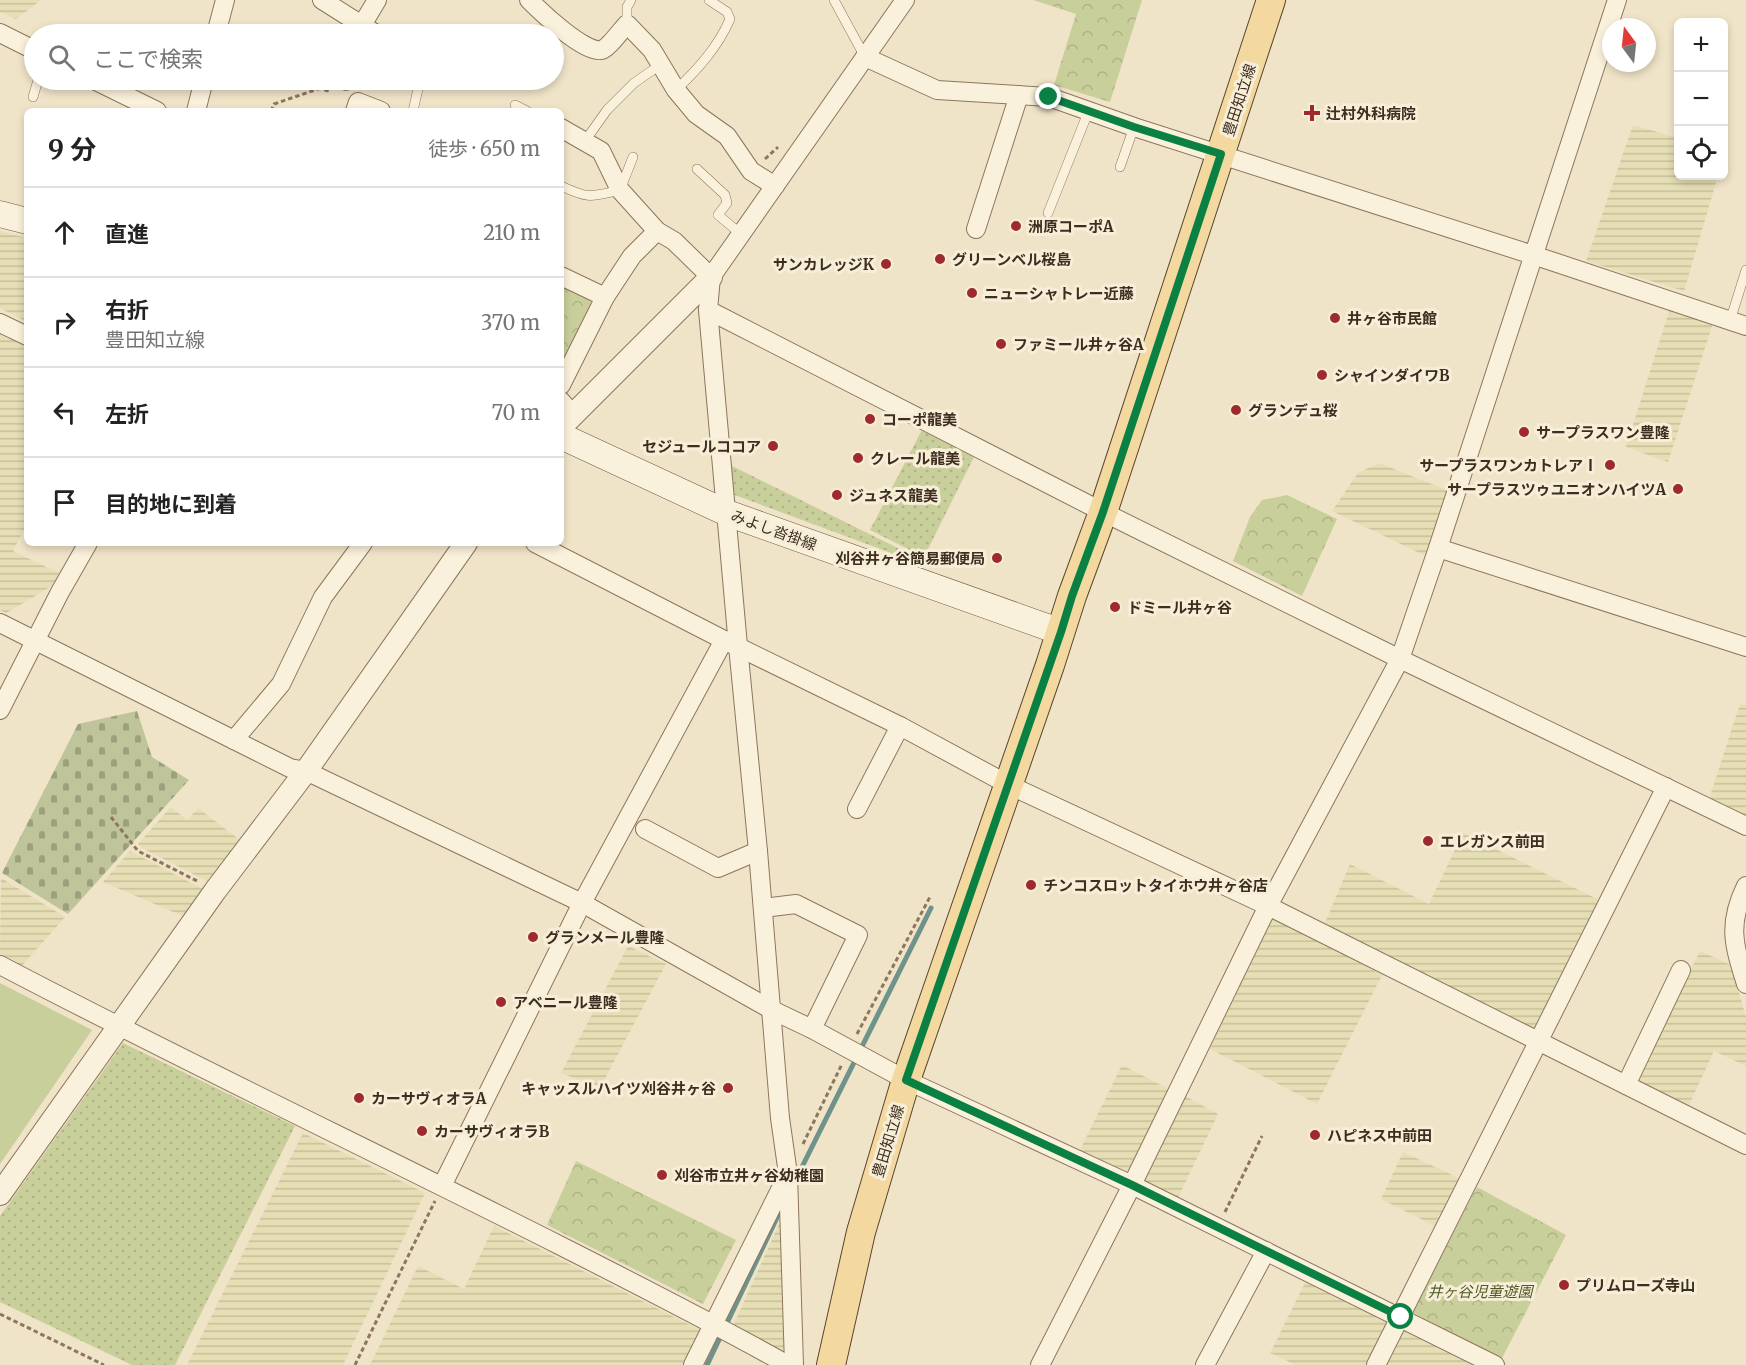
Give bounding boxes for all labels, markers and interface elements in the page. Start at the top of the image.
north arrow [1602,18,1656,72]
map controls [1674,18,1728,180]
button: + [1674,18,1728,72]
search box [24,24,564,90]
icon: search [45,41,78,74]
text: ここで検索 [93,45,203,73]
street label: 豊田知立線 [1218,61,1260,139]
button: − [1674,72,1728,126]
route end [1035,83,1061,109]
marker: 辻村外科病院 [1303,104,1321,122]
place label: 辻村外科病院 [1326,104,1416,123]
button: locate [1674,126,1728,180]
text: 9 分 [48,133,96,166]
text: 徒歩 · 650 m [428,136,540,161]
icon: ahead [48,216,81,249]
place label: 洲原コーポA [1028,217,1114,236]
marker: 洲原コーポA [1009,219,1023,233]
text: 直進 [105,220,149,248]
text: 210 m [483,220,540,245]
place label: グリーンベル桜島 [952,250,1071,269]
marker: グリーンベル桜島 [933,252,947,266]
place label: サンカレッジK [773,255,875,274]
marker: サンカレッジK [879,257,893,271]
place label: ニューシャトレー近藤 [984,284,1134,303]
marker: ニューシャトレー近藤 [965,286,979,300]
text: 右折 [105,296,149,324]
icon: right [48,306,81,339]
place label: 井ヶ谷市民館 [1347,309,1437,328]
text: 370 m [481,310,540,335]
marker: 井ヶ谷市民館 [1328,311,1342,325]
text: 豊田知立線 [105,327,205,352]
place label: ファミール井ヶ谷A [1013,335,1144,354]
marker: ファミール井ヶ谷A [994,337,1008,351]
place label: シャインダイワB [1334,366,1450,385]
marker: シャインダイワB [1315,368,1329,382]
icon: left [48,396,81,429]
text: 左折 [105,400,149,428]
text: 70 m [492,400,540,425]
place label: グランデュ桜 [1248,401,1338,420]
marker: グランデュ桜 [1229,403,1243,417]
place label: コーポ龍美 [882,410,957,429]
marker: コーポ龍美 [863,412,877,426]
place label: サープラスワン豊隆 [1536,423,1670,442]
marker: サープラスワン豊隆 [1517,425,1531,439]
place label: セジュールココア [642,437,761,456]
marker: セジュールココア [766,439,780,453]
place label: クレール龍美 [870,449,960,468]
marker: クレール龍美 [851,451,865,465]
place label: サープラスワンカトレアⅠ [1419,456,1598,475]
marker: サープラスワンカトレアⅠ [1603,458,1617,472]
place label: サープラスツゥユニオンハイツA [1447,480,1666,499]
marker: サープラスツゥユニオンハイツA [1671,482,1685,496]
icon: arrive [48,486,81,519]
place label: ジュネス龍美 [849,486,938,505]
marker: ジュネス龍美 [830,488,844,502]
text: 目的地に到着 [105,490,237,518]
street label: みよし沓掛線 [728,506,820,554]
place label: 刈谷井ヶ谷簡易郵便局 [835,549,985,568]
marker: 刈谷井ヶ谷簡易郵便局 [990,551,1004,565]
place label: ドミール井ヶ谷 [1127,598,1232,617]
marker: ドミール井ヶ谷 [1108,600,1122,614]
place label: エレガンス前田 [1440,832,1545,851]
marker: エレガンス前田 [1421,834,1435,848]
place label: チンコスロットタイホウ井ヶ谷店 [1043,876,1268,895]
marker: チンコスロットタイホウ井ヶ谷店 [1024,878,1038,892]
place label: グランメール豊隆 [545,928,665,947]
marker: グランメール豊隆 [526,930,540,944]
place label: アベニール豊隆 [513,993,618,1012]
marker: アベニール豊隆 [494,995,508,1009]
place label: キャッスルハイツ刈谷井ヶ谷 [521,1079,716,1098]
marker: キャッスルハイツ刈谷井ヶ谷 [721,1081,735,1095]
place label: カーサヴィオラA [371,1089,487,1108]
marker: カーサヴィオラA [352,1091,366,1105]
street label: 豊田知立線 [868,1102,908,1180]
place label: カーサヴィオラB [434,1122,550,1141]
marker: カーサヴィオラB [415,1124,429,1138]
place label: ハピネス中前田 [1327,1126,1432,1145]
marker: ハピネス中前田 [1308,1128,1322,1142]
place label: 刈谷市立井ヶ谷幼稚園 [674,1166,824,1185]
marker: 刈谷市立井ヶ谷幼稚園 [655,1168,669,1182]
place label: プリムローズ寺山 [1576,1276,1695,1295]
marker: プリムローズ寺山 [1557,1278,1571,1292]
park label: 井ヶ谷児童遊園 [1427,1282,1534,1301]
route start [1387,1303,1413,1329]

